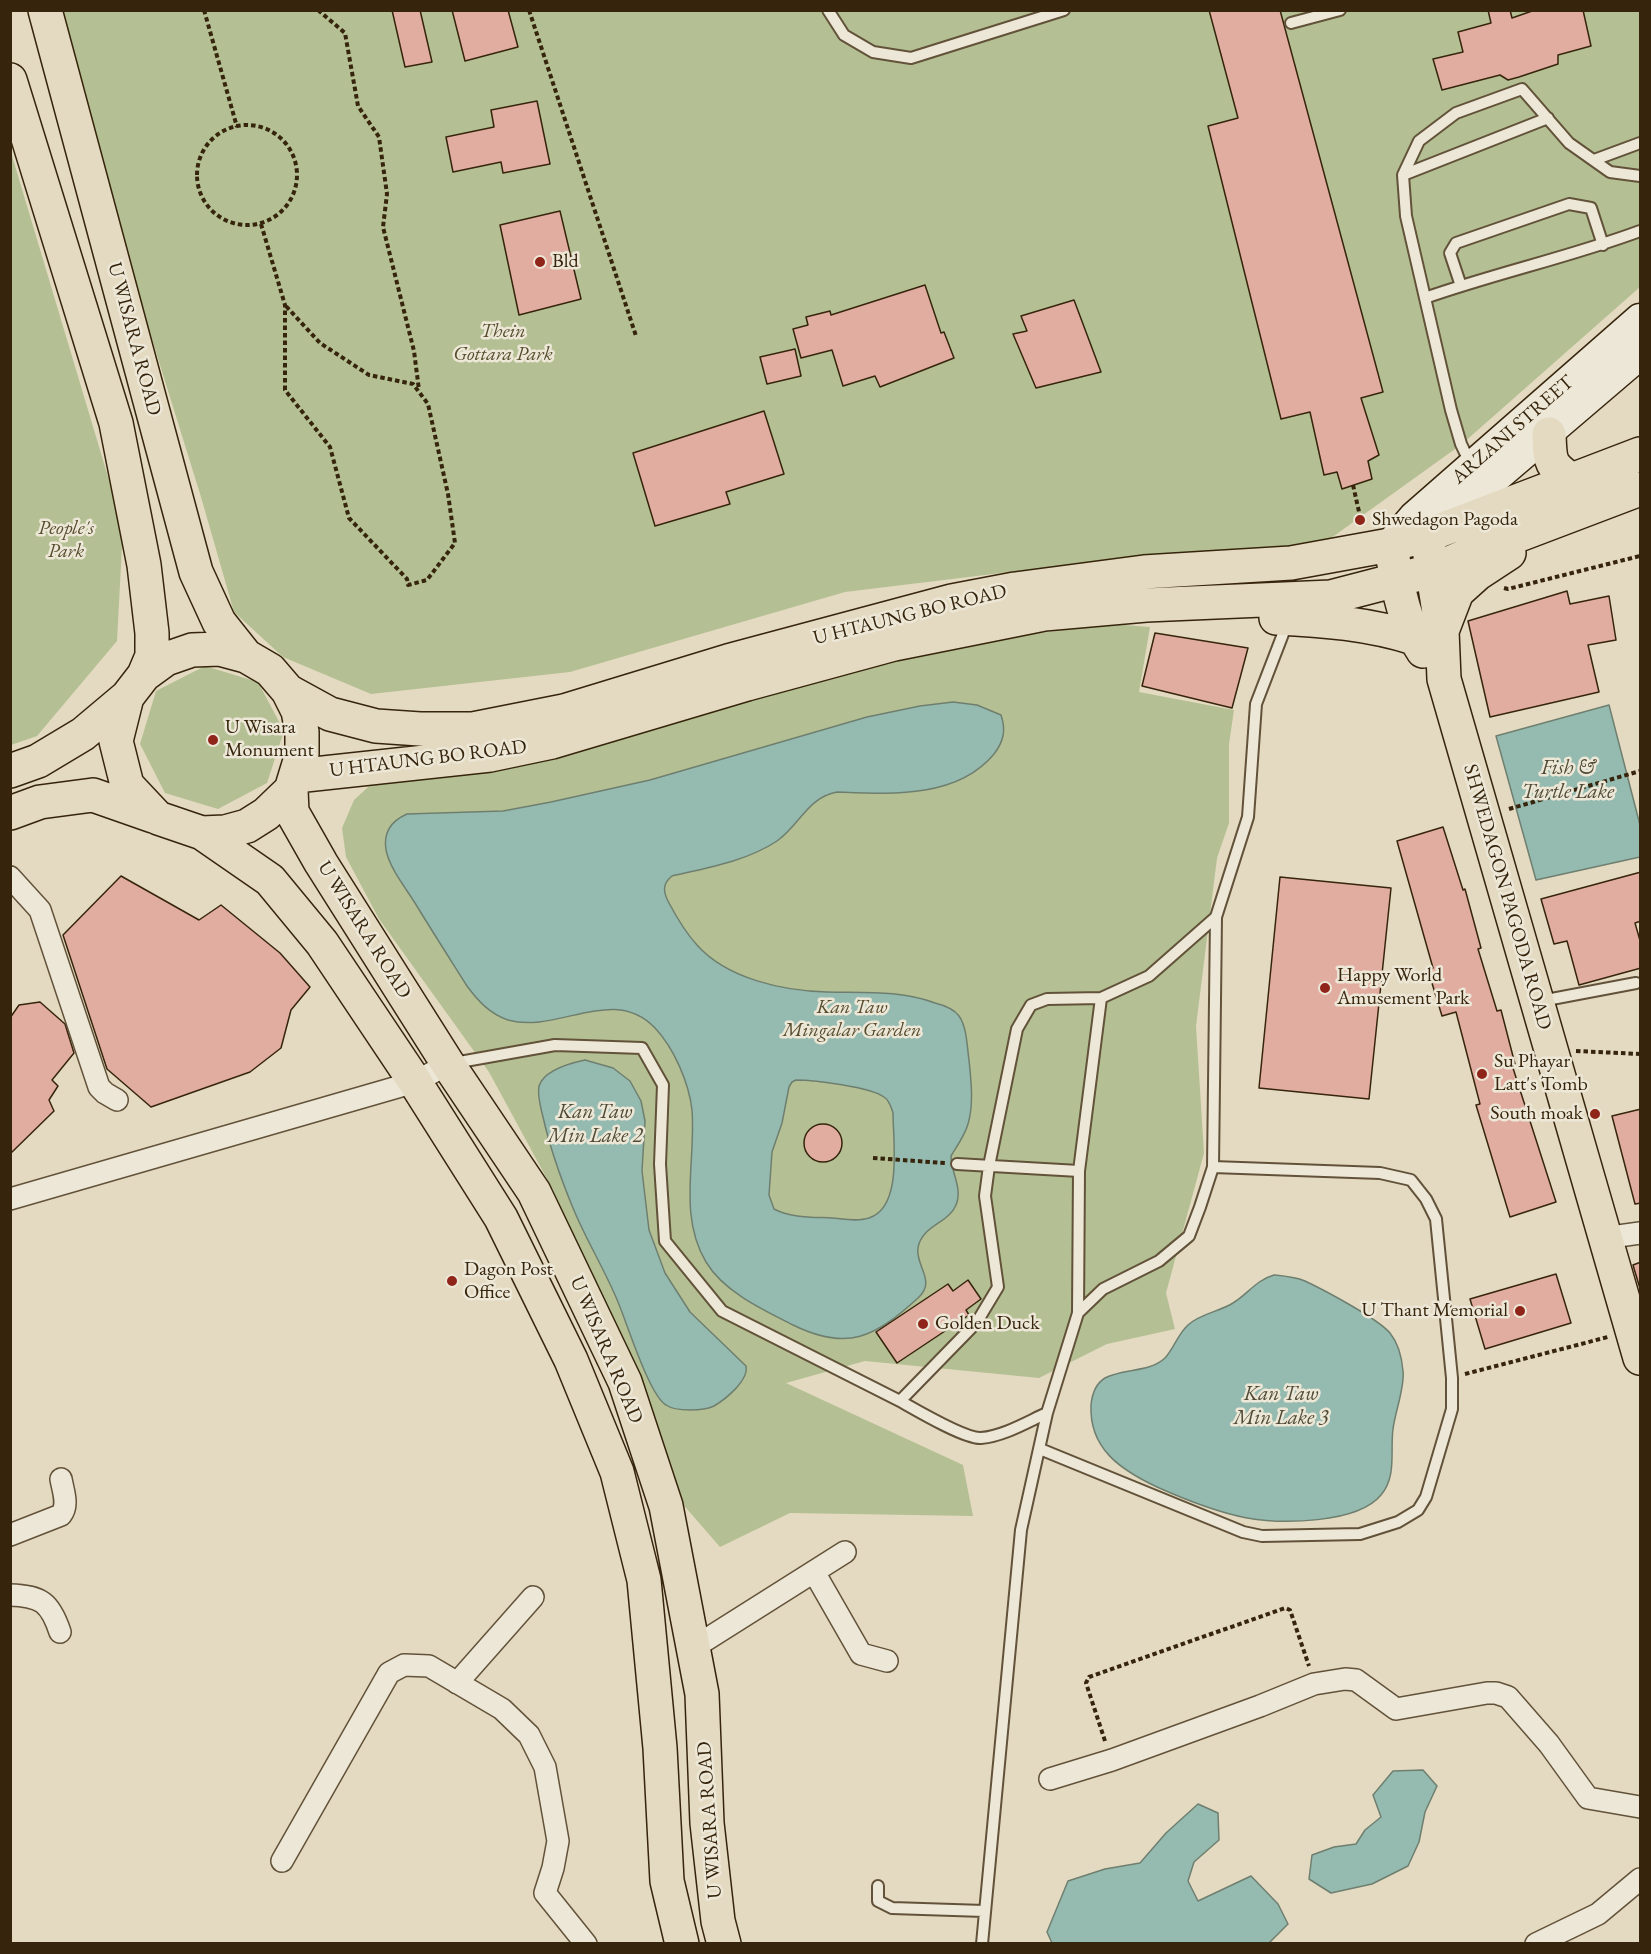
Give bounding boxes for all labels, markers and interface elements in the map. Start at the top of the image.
place label: Bld [552,250,579,274]
marker: Bld [533,255,547,269]
street label: U WISARA ROAD [102,260,166,418]
park label: Thein Gottara Park [453,320,553,367]
street label: ARZANI STREET [1447,371,1579,489]
place label: Shwedagon Pagoda [1372,508,1518,532]
marker: Shwedagon Pagoda [1353,513,1367,527]
park label: People's Park [38,517,94,564]
street label: U HTAUNG BO ROAD [811,579,1009,651]
place label: U Wisara Monument [225,716,314,763]
marker: U Wisara Monument [206,733,220,747]
street label: U HTAUNG BO ROAD [328,735,528,783]
water label: Fish & Turtle Lake [1522,755,1614,805]
street label: SHWEDAGON PAGODA ROAD [1458,762,1556,1032]
street label: U WISARA ROAD [312,857,416,1003]
place label: Happy World Amusement Park [1337,964,1469,1011]
marker: Happy World Amusement Park [1318,981,1332,995]
park label: Kan Taw Mingalar Garden [783,996,921,1043]
place label: Su Phayar Latt's Tomb [1494,1050,1588,1097]
marker: Su Phayar Latt's Tomb [1475,1067,1489,1081]
water label: Kan Taw Min Lake 2 [547,1099,643,1149]
place label: South moak [1490,1102,1583,1126]
marker: South moak [1588,1107,1602,1121]
place label: Dagon Post Office [464,1258,553,1305]
street label: U WISARA ROAD [564,1273,648,1427]
marker: Dagon Post Office [445,1274,459,1288]
place label: U Thant Memorial [1361,1299,1508,1323]
marker: U Thant Memorial [1513,1304,1527,1318]
place label: Golden Duck [935,1312,1040,1336]
marker: Golden Duck [916,1317,930,1331]
water label: Kan Taw Min Lake 3 [1233,1381,1329,1431]
street label: U WISARA ROAD [693,1740,727,1900]

